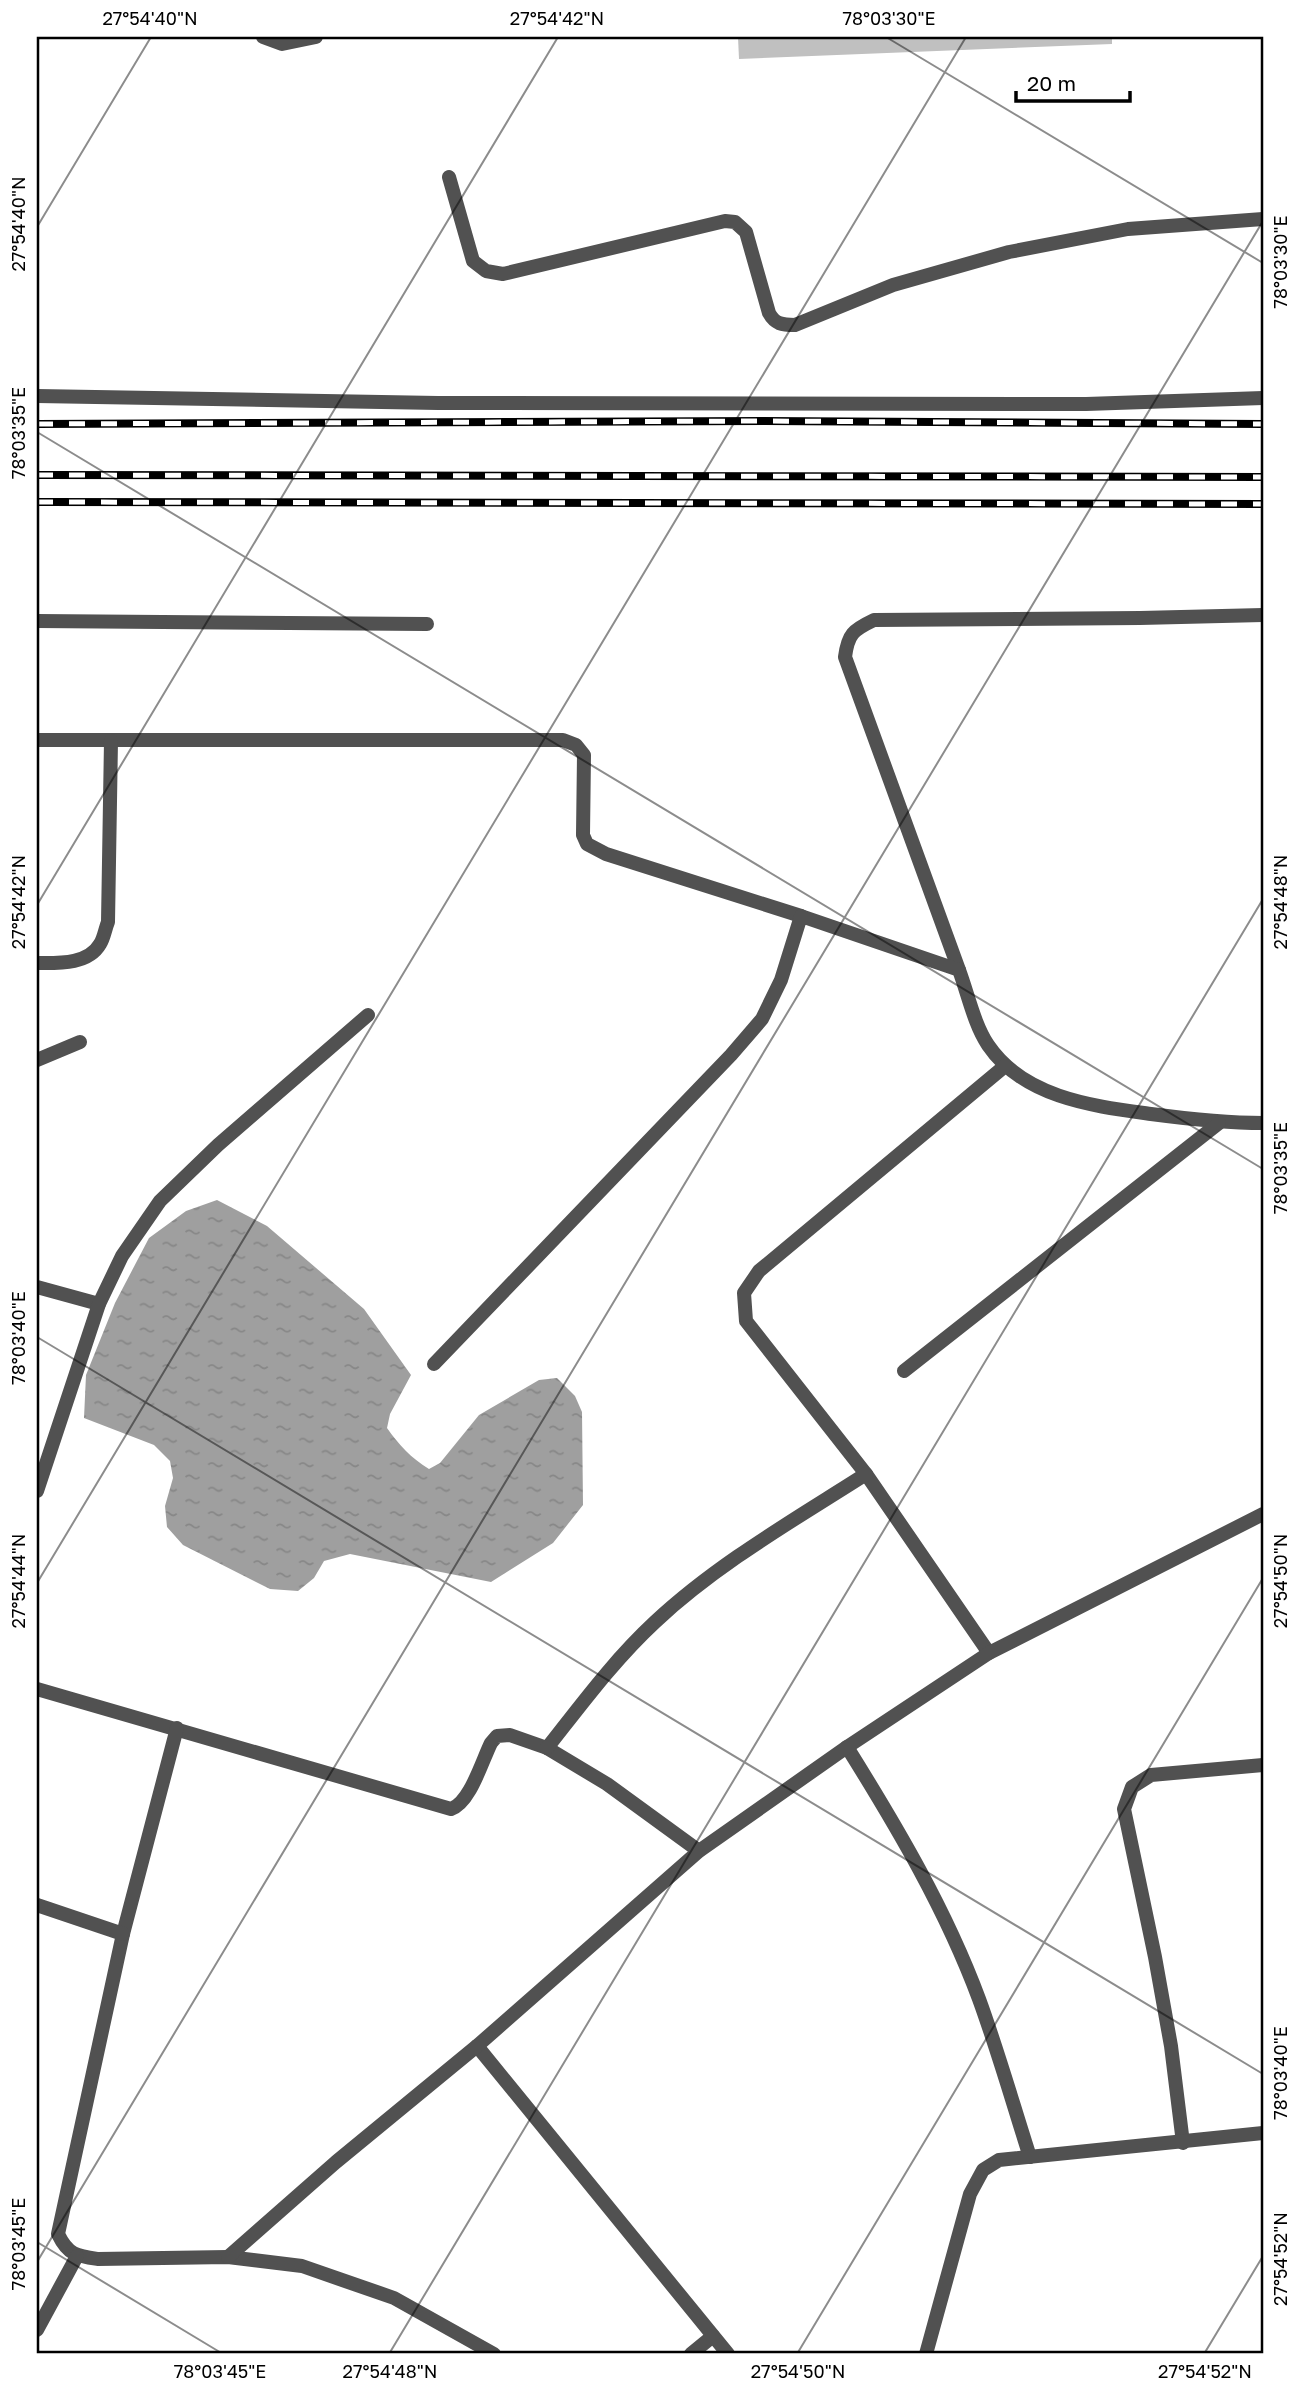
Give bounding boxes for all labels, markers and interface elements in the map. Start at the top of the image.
text: 27°54'40"N [102,7,198,29]
text: 27°54'42"N [510,7,604,29]
text: 78°03'30"E [843,7,935,29]
scale bar [1016,60,1130,104]
text: 20 m [1027,70,1076,96]
text: 27°54'40"N [7,176,29,272]
text: 78°03'30"E [1269,216,1291,308]
text: 78°03'35"E [7,387,29,479]
text: 27°54'48"N [1269,854,1291,950]
text: 27°54'42"N [7,855,29,949]
text: 78°03'35"E [1269,1122,1291,1214]
text: 78°03'40"E [7,1291,29,1385]
text: 27°54'44"N [7,1533,29,1629]
text: 27°54'50"N [1269,1534,1291,1628]
text: 78°03'40"E [1269,2026,1291,2120]
text: 78°03'45"E [7,2198,29,2290]
text: 27°54'52"N [1269,2212,1291,2306]
text: 78°03'45"E [174,2360,266,2382]
text: 27°54'48"N [342,2360,438,2382]
text: 27°54'50"N [751,2360,845,2382]
text: 27°54'52"N [1158,2360,1252,2382]

